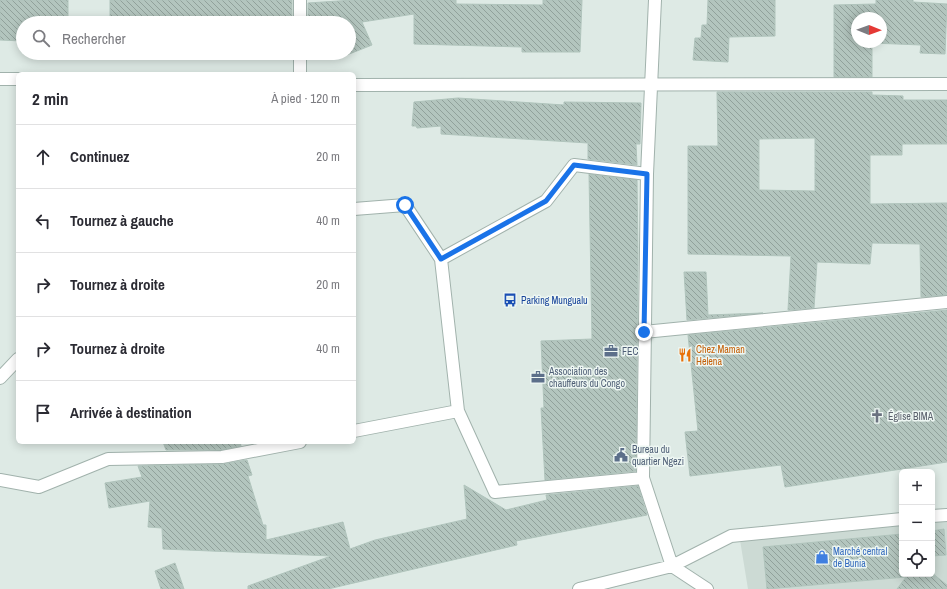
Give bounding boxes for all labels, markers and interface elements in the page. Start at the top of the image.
north arrow [851,12,887,48]
search box [16,16,356,60]
icon: search [30,27,52,49]
text: Rechercher [62,28,126,49]
text: 2 min [32,87,68,110]
text: À pied · 120 m [271,90,340,107]
icon: ahead [32,146,54,168]
text: Continuez [70,146,129,167]
text: 20 m [316,148,340,165]
route start [396,196,414,214]
icon: left [32,210,54,232]
text: Tournez à gauche [70,210,174,231]
text: 40 m [316,212,340,229]
icon: right [32,274,54,296]
text: Tournez à droite [70,274,165,295]
text: 20 m [316,276,340,293]
bus stop icon: Parking Mungualu [502,292,518,308]
place label: Parking Mungualu [521,294,588,307]
route end [635,323,653,341]
icon: right [32,338,54,360]
text: Tournez à droite [70,338,165,359]
text: 40 m [316,340,340,357]
office icon: FEC [603,343,619,359]
place label: Chez Maman Helena [696,343,745,368]
place label: FEC [622,345,638,358]
restaurant icon: Chez Maman Helena [677,347,693,363]
place label: Association des chauffeurs du Congo [548,365,625,390]
office icon: Association des chauffeurs du Congo [530,369,546,385]
icon: arrive [32,402,54,424]
text: Arrivée à destination [70,402,192,423]
church icon: Église BIMA [869,408,885,424]
place label: Église BIMA [888,410,934,423]
place label: Bureau du quartier Ngezi [632,443,684,468]
public building icon: Bureau du quartier Ngezi [613,447,629,463]
map controls [899,469,935,577]
button: + [899,469,935,505]
button: − [899,505,935,541]
button: locate [899,541,935,577]
place label: Marché central de Bunia [833,545,887,570]
shop icon: Marché central de Bunia [814,549,830,565]

